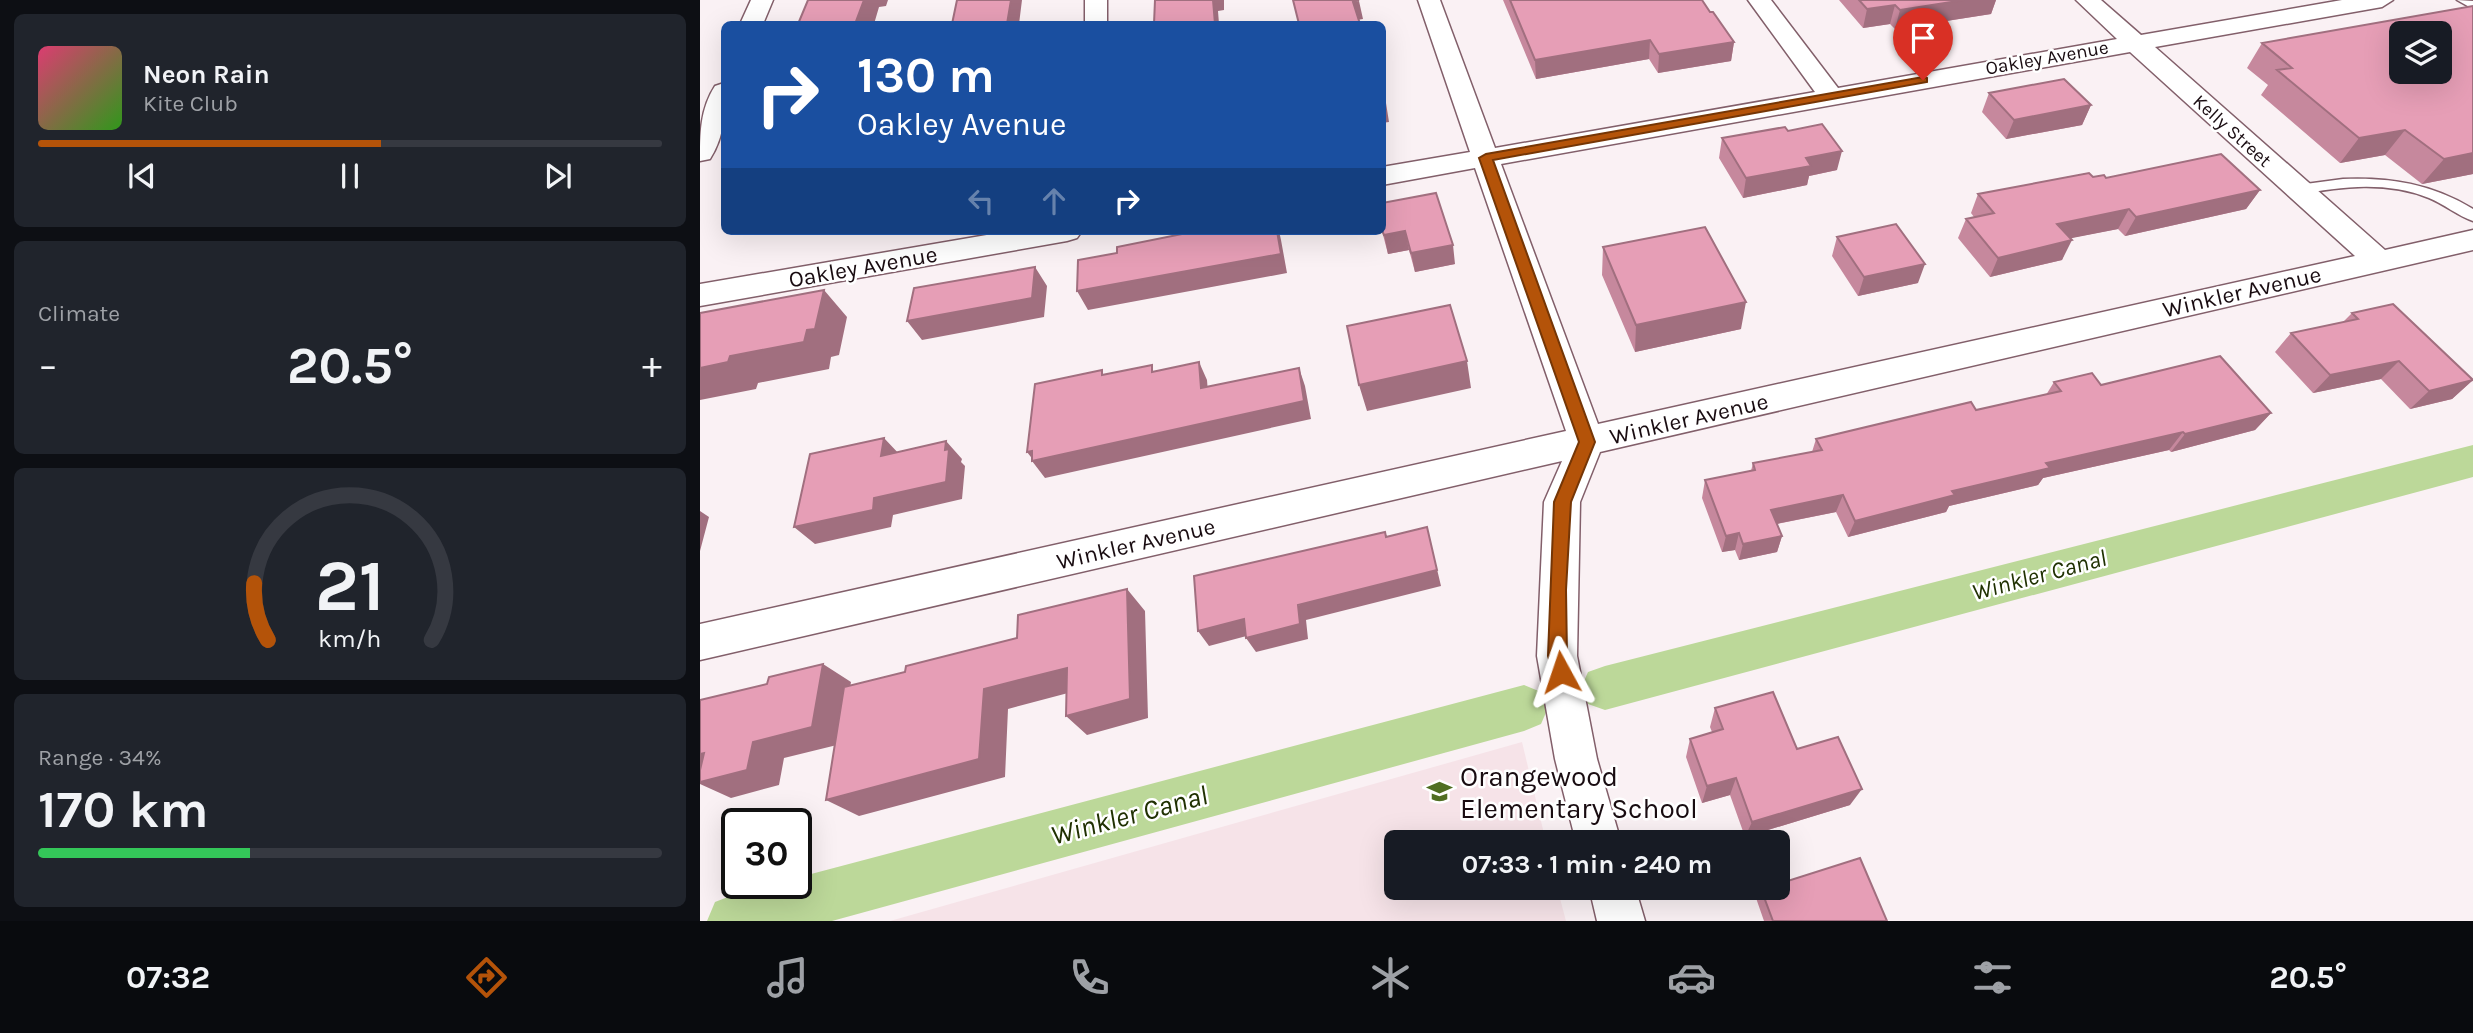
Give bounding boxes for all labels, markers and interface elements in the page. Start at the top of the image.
pin [1893,8,1953,80]
icon: arrive [1904,19,1942,57]
map controls [2389,21,2452,84]
button: layers [2389,21,2452,84]
street label: Oakley Avenue [1984,36,2110,80]
text: 130 m [857,47,995,104]
icon: right [742,49,833,140]
text: Neon Rain [143,59,270,90]
text: Kite Club [143,90,238,117]
street label: Kelly Street [2188,90,2276,172]
text: Oakley Avenue [857,106,1067,143]
icon: previous [123,157,161,195]
icon: pause [331,157,369,195]
icon: next [539,157,577,195]
icon: left [962,182,1000,220]
icon: ahead [1035,182,1073,220]
icon: right [1108,182,1146,220]
street label: Oakley Avenue [787,241,939,293]
street label: Winkler Avenue [2160,261,2324,323]
text: Climate [38,300,120,327]
text: 20.5° [287,335,413,396]
text: − [38,343,58,388]
text: + [642,343,662,388]
street label: Winkler Avenue [1607,388,1771,450]
street label: Winkler Avenue [1054,513,1218,575]
text: 21 [315,543,385,628]
water label: Winkler Canal [1969,544,2109,606]
text: km/h [318,624,382,653]
position arrow [1524,635,1598,709]
text: Range · 34% [38,744,162,771]
place label: Orangewood Elementary School [1460,760,1698,825]
water label: Winkler Canal [1047,778,1211,852]
school or university icon: Orangewood Elementary School [1426,778,1454,806]
text: 170 km [38,779,209,840]
speed limit sign: 30 [721,808,812,899]
text: 07:33 · 1 min · 240 m [1462,849,1712,880]
icon: directions [462,953,511,1002]
icon: music [763,953,812,1002]
icon: phone [1065,953,1114,1002]
icon: climate [1366,953,1415,1002]
icon: car [1667,953,1716,1002]
icon: filters [1968,953,2017,1002]
text: 07:32 [126,959,210,996]
text: 20.5° [2269,959,2347,996]

